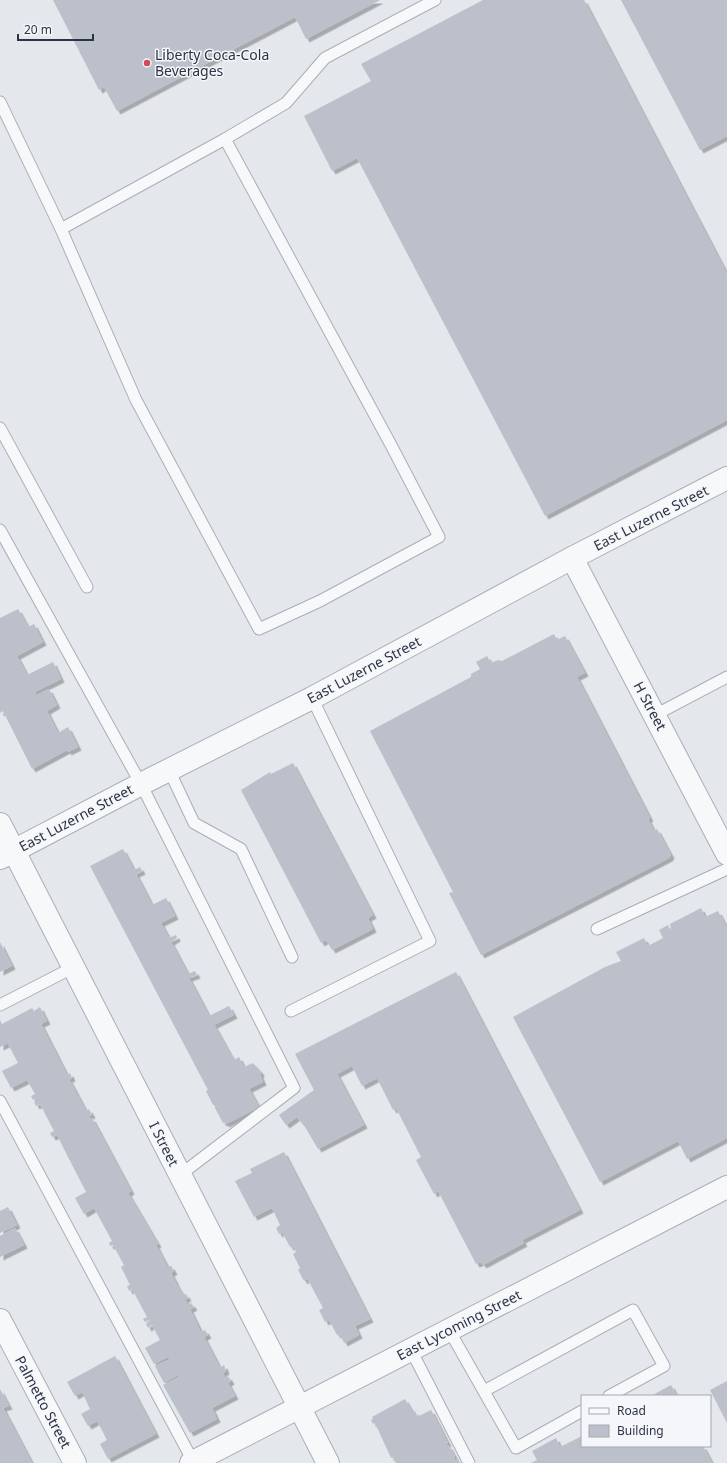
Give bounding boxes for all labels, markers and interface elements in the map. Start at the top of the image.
scale bar [18,16,93,42]
text: 20 m [24,21,52,38]
place label: Liberty Coca-Cola Beverages [155,45,269,80]
marker: Liberty Coca-Cola Beverages [142,58,152,68]
street label: East Luzerne Street [590,480,711,555]
street label: East Luzerne Street [303,631,424,708]
street label: H Street [630,678,671,734]
street label: East Luzerne Street [15,779,136,856]
street label: I Street [145,1118,184,1169]
street label: East Lycoming Street [393,1285,524,1364]
street label: Palmetto Street [11,1352,76,1451]
legend [581,1395,711,1447]
text: Road [617,1402,646,1419]
text: Building [617,1422,664,1439]

